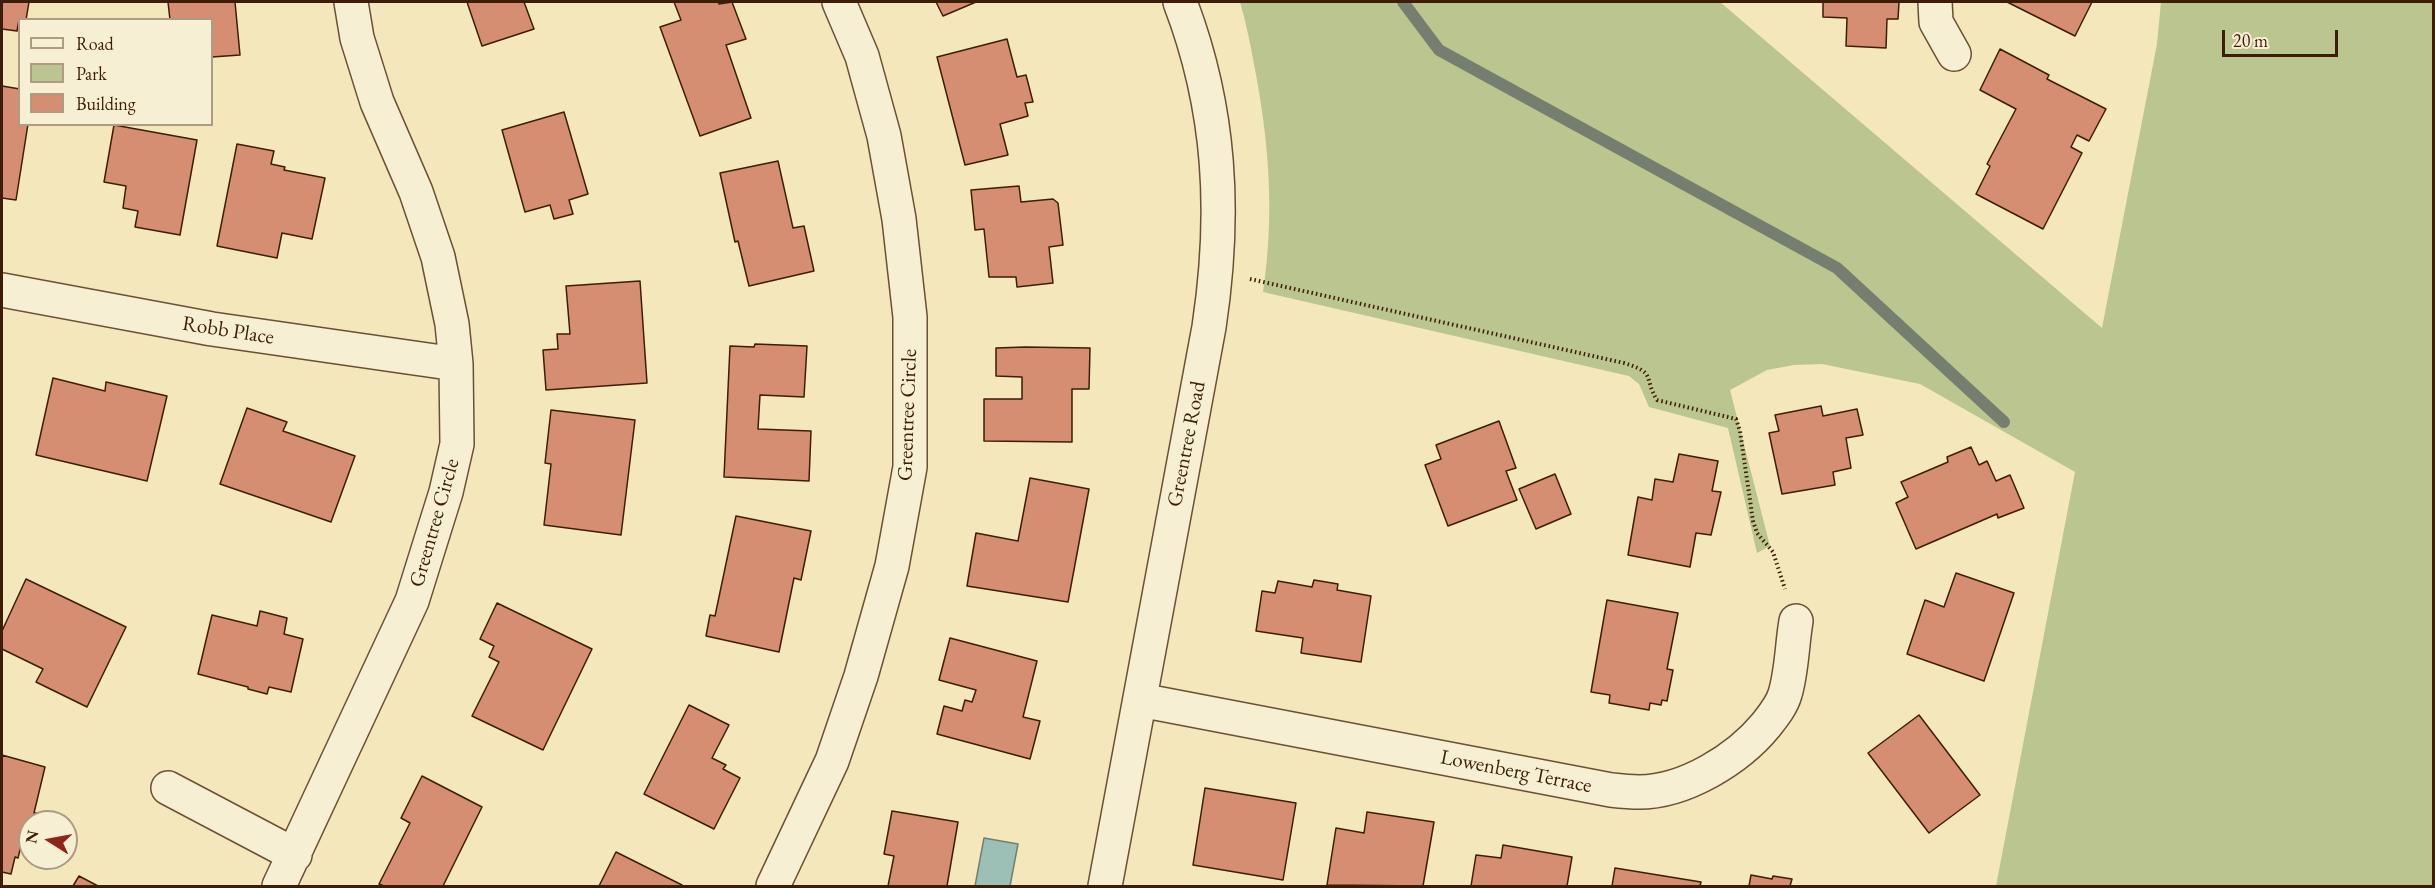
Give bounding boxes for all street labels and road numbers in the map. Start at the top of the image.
street label: Robb Place [180,311,276,351]
street label: Greentree Circle [893,348,923,482]
street label: Greentree Road [1162,379,1212,509]
street label: Greentree Circle [405,456,465,590]
street label: Lowenberg Terrace [1438,745,1594,799]

